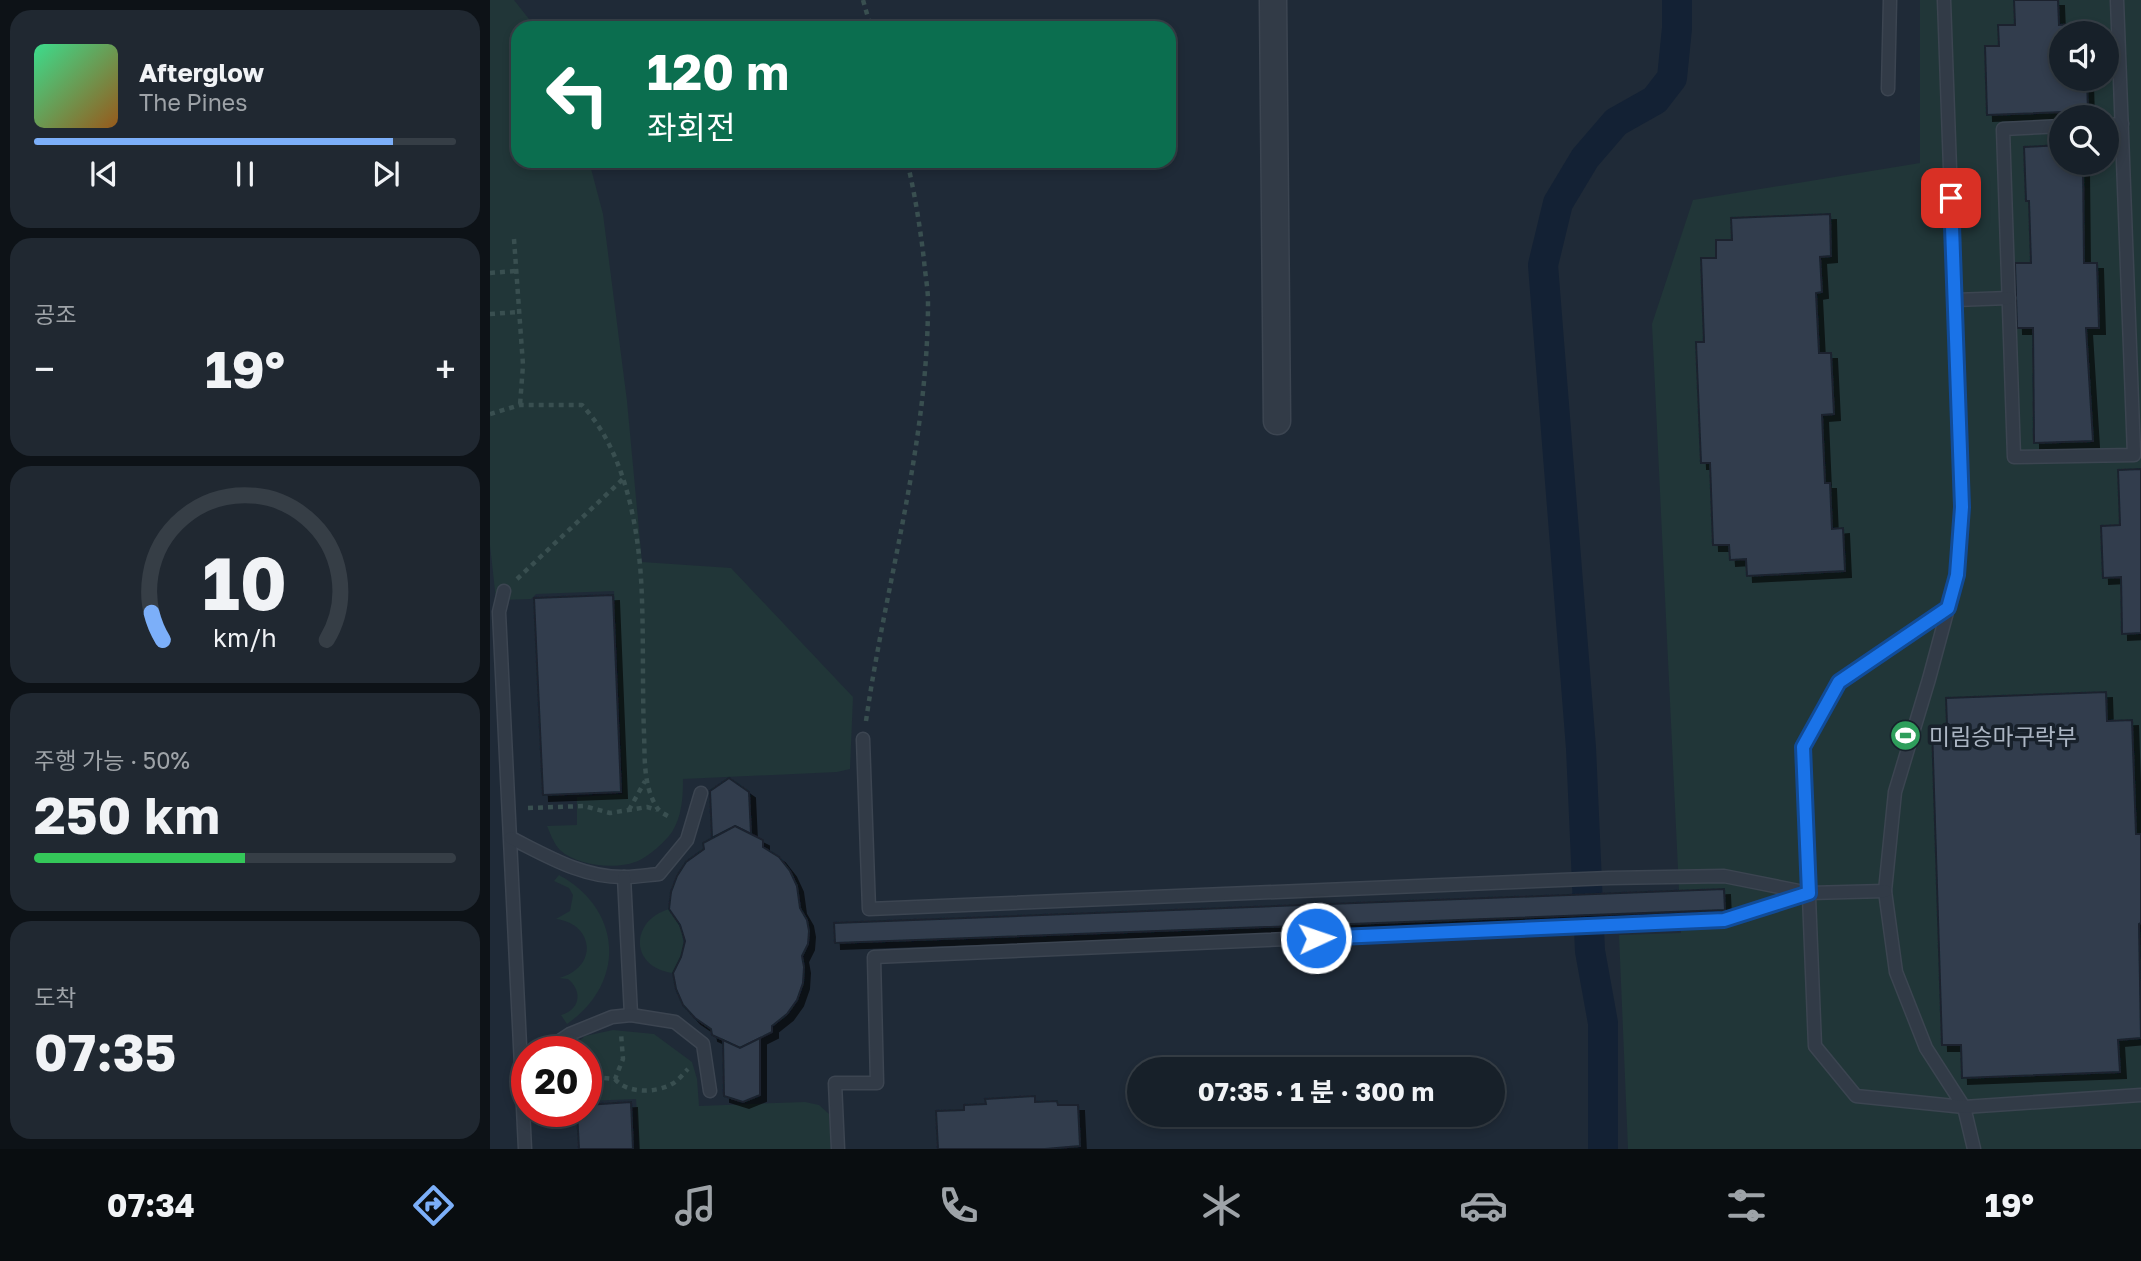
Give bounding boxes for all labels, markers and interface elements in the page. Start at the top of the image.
map controls [2049,21,2119,175]
button: sound [2049,21,2119,91]
text: 120 m [647,42,789,101]
icon: left [532,49,623,140]
text: Afterglow [139,57,264,88]
text: The Pines [139,88,247,116]
button: search [2049,105,2119,175]
text: 좌회전 [647,108,735,146]
icon: previous [85,155,123,193]
icon: pause [226,155,264,193]
icon: next [367,155,405,193]
pin [1921,168,1981,228]
icon: arrive [1932,179,1970,217]
text: 공조 [34,300,76,328]
text: 19° [205,337,285,399]
text: − [34,346,55,391]
text: + [435,346,456,391]
text: 10 [203,540,287,627]
text: km/h [213,622,277,653]
sports icon: 미림승마구락부 [1889,719,1923,753]
place label: 미림승마구락부 [1929,722,2077,750]
text: 주행 가능 · 50% [34,746,190,774]
text: 250 km [34,783,220,845]
position arrow [1279,901,1353,975]
text: 도착 [34,983,76,1011]
text: 07:35 [34,1020,176,1082]
speed limit sign: 20 [511,1036,602,1127]
text: 07:35 · 1 분 · 300 m [1198,1076,1434,1107]
icon: directions [409,1181,458,1230]
icon: music [671,1181,720,1230]
icon: phone [934,1181,983,1230]
icon: climate [1197,1181,1246,1230]
icon: car [1459,1181,1508,1230]
icon: filters [1722,1181,1771,1230]
text: 07:34 [107,1186,195,1224]
text: 19° [1985,1186,2034,1224]

